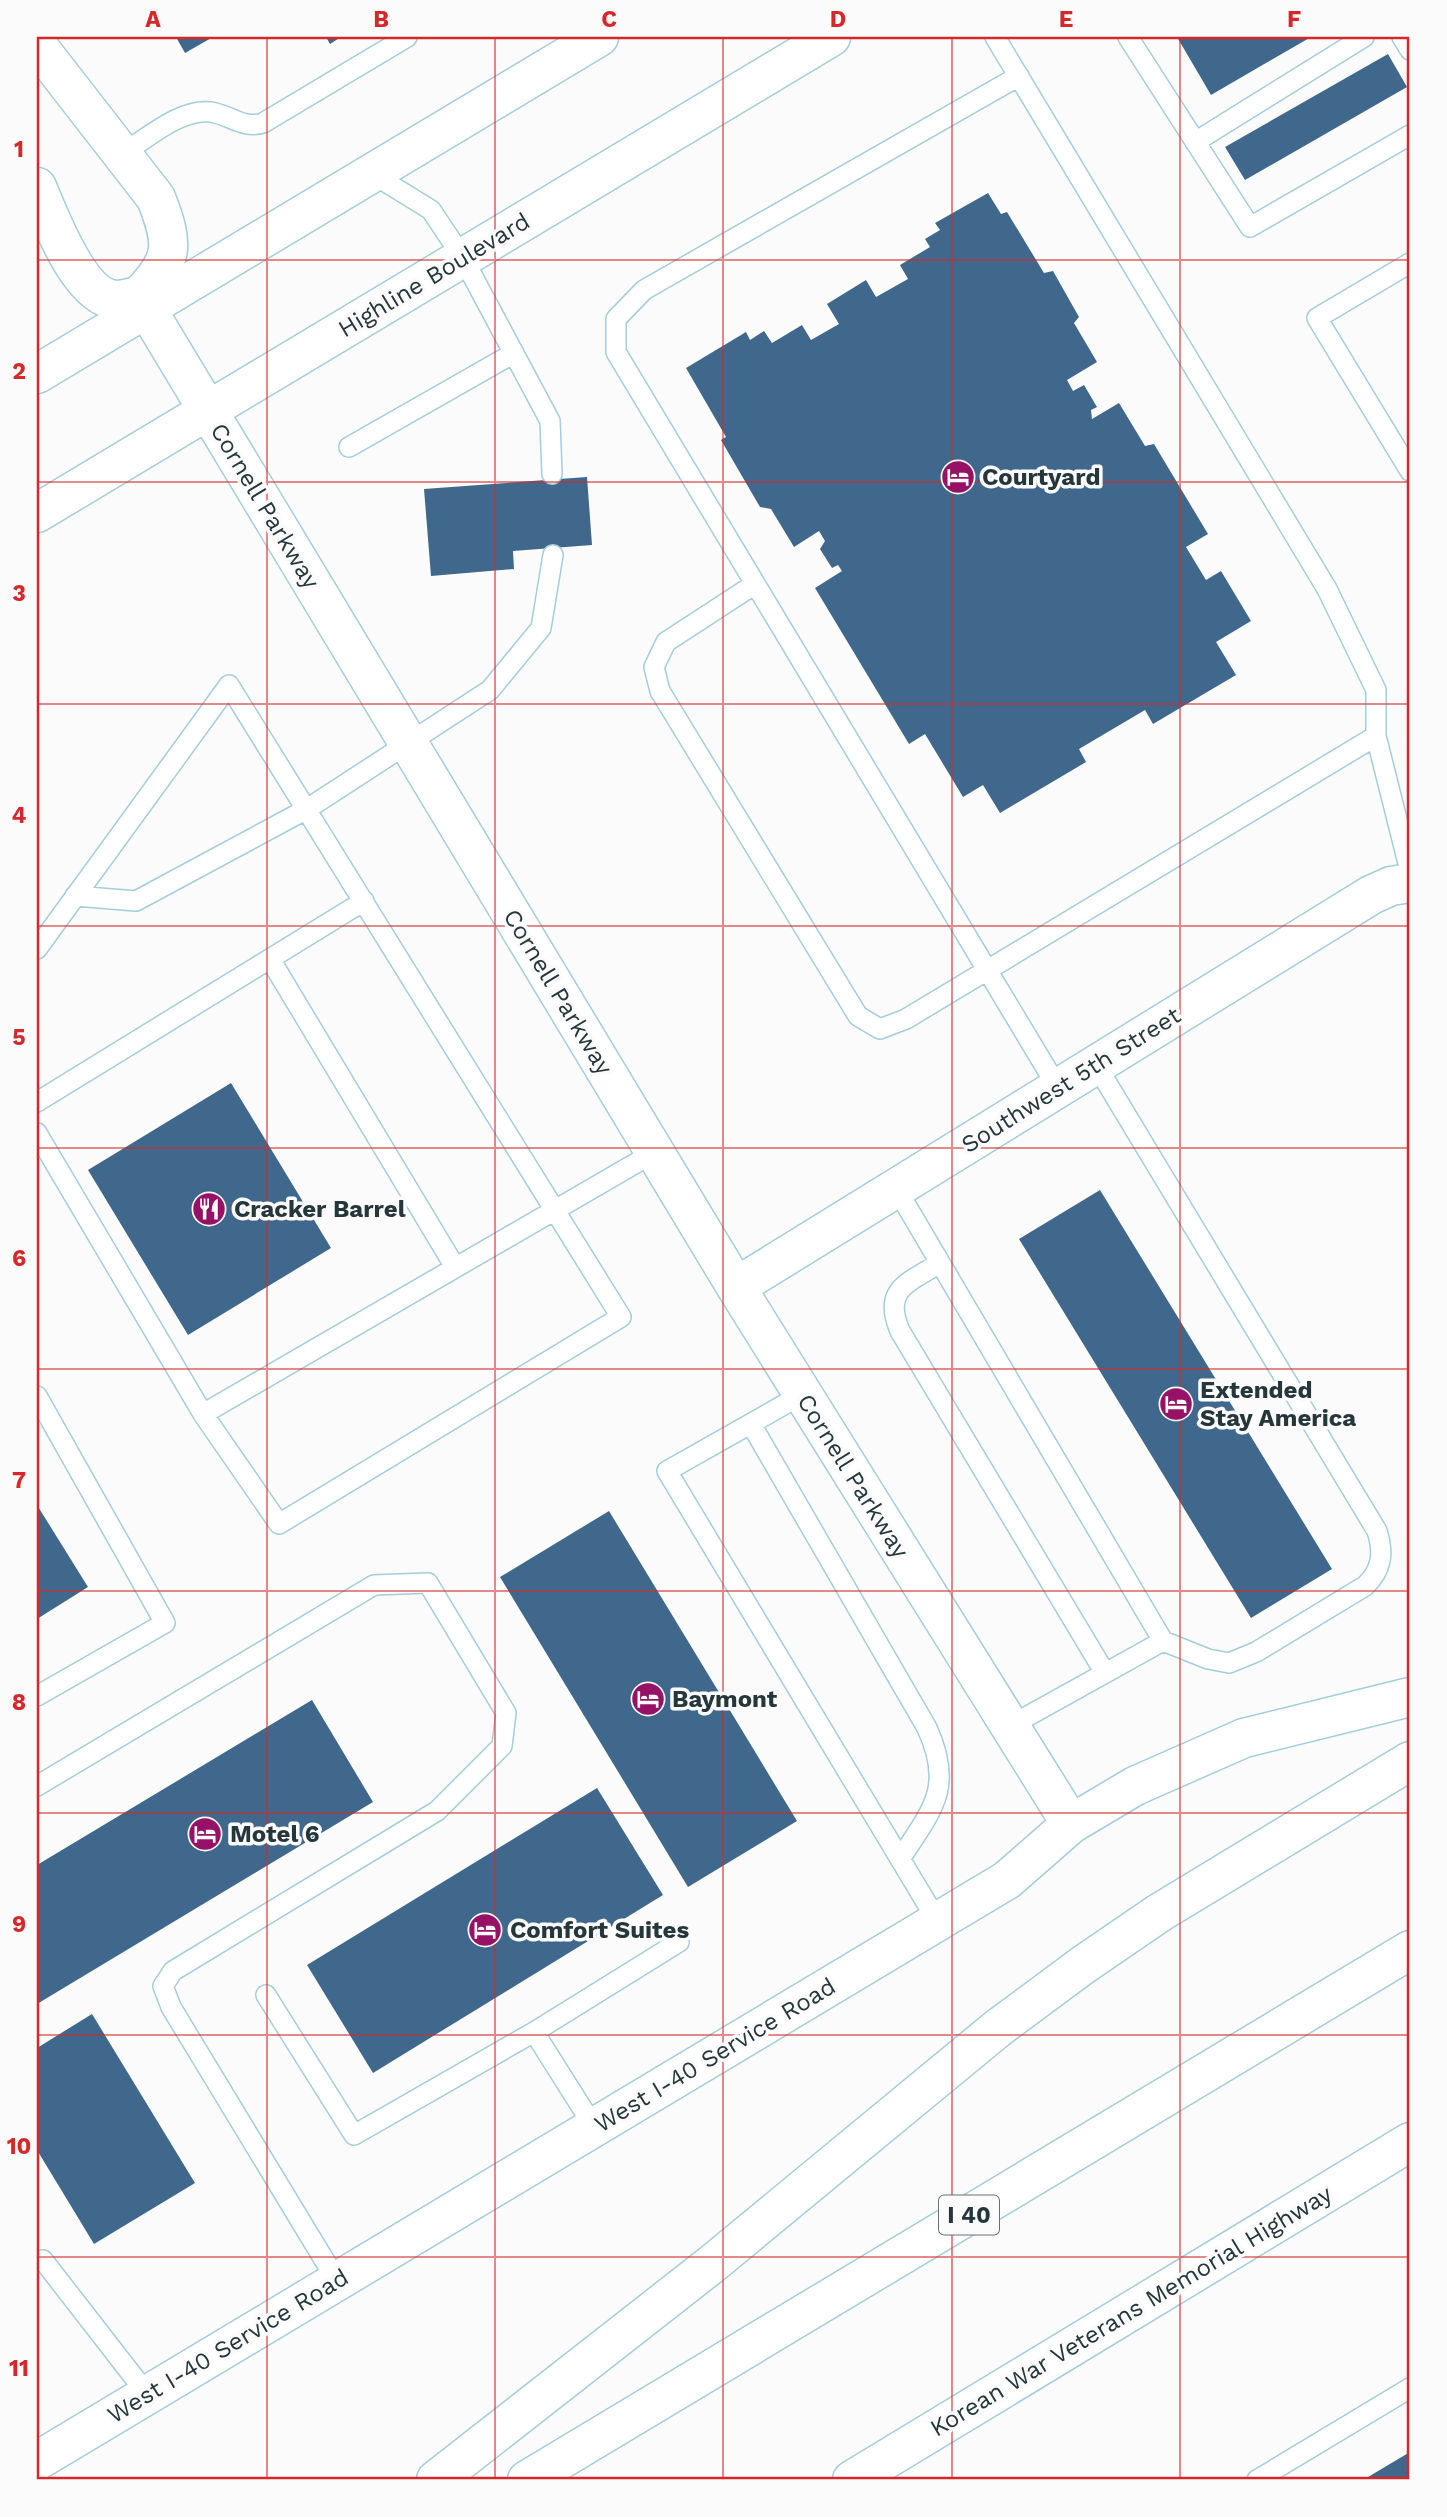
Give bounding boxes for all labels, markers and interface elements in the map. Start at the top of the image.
text: A [145,6,161,33]
text: B [373,6,389,33]
text: C [601,6,617,33]
text: D [830,6,846,33]
text: E [1059,6,1073,33]
text: F [1287,6,1301,33]
text: 1 [14,136,24,163]
street label: Highline Boulevard [333,207,535,343]
text: 2 [12,358,26,385]
street label: Cornell Parkway [205,418,326,594]
hotel icon: Courtyard [939,458,977,496]
place label: Courtyard [982,463,1100,491]
text: 3 [12,580,26,607]
text: 4 [12,802,27,829]
street label: Cornell Parkway [498,904,619,1080]
street label: Southwest 5th Street [956,1001,1186,1159]
text: 5 [12,1024,26,1051]
restaurant icon: Cracker Barrel [190,1190,228,1228]
place label: Cracker Barrel [234,1195,406,1223]
text: 6 [12,1245,26,1272]
place label: Extended Stay America [1200,1376,1356,1432]
hotel icon: Extended Stay America [1157,1385,1195,1423]
street label: Cornell Parkway [791,1389,915,1564]
text: 7 [12,1467,26,1494]
hotel icon: Baymont [629,1680,667,1718]
place label: Baymont [672,1685,778,1713]
text: 8 [12,1689,26,1716]
hotel icon: Motel 6 [186,1815,224,1853]
place label: Motel 6 [230,1820,320,1848]
text: 9 [12,1911,26,1938]
hotel icon: Comfort Suites [466,1911,504,1949]
place label: Comfort Suites [510,1916,689,1944]
street label: West I-40 Service Road [589,1972,841,2138]
text: 10 [7,2133,31,2160]
street label: Korean War Veterans Memorial Highway [925,2179,1337,2442]
road number: I 40 [939,2196,999,2234]
street label: West I-40 Service Road [102,2263,354,2429]
text: 11 [9,2355,29,2382]

